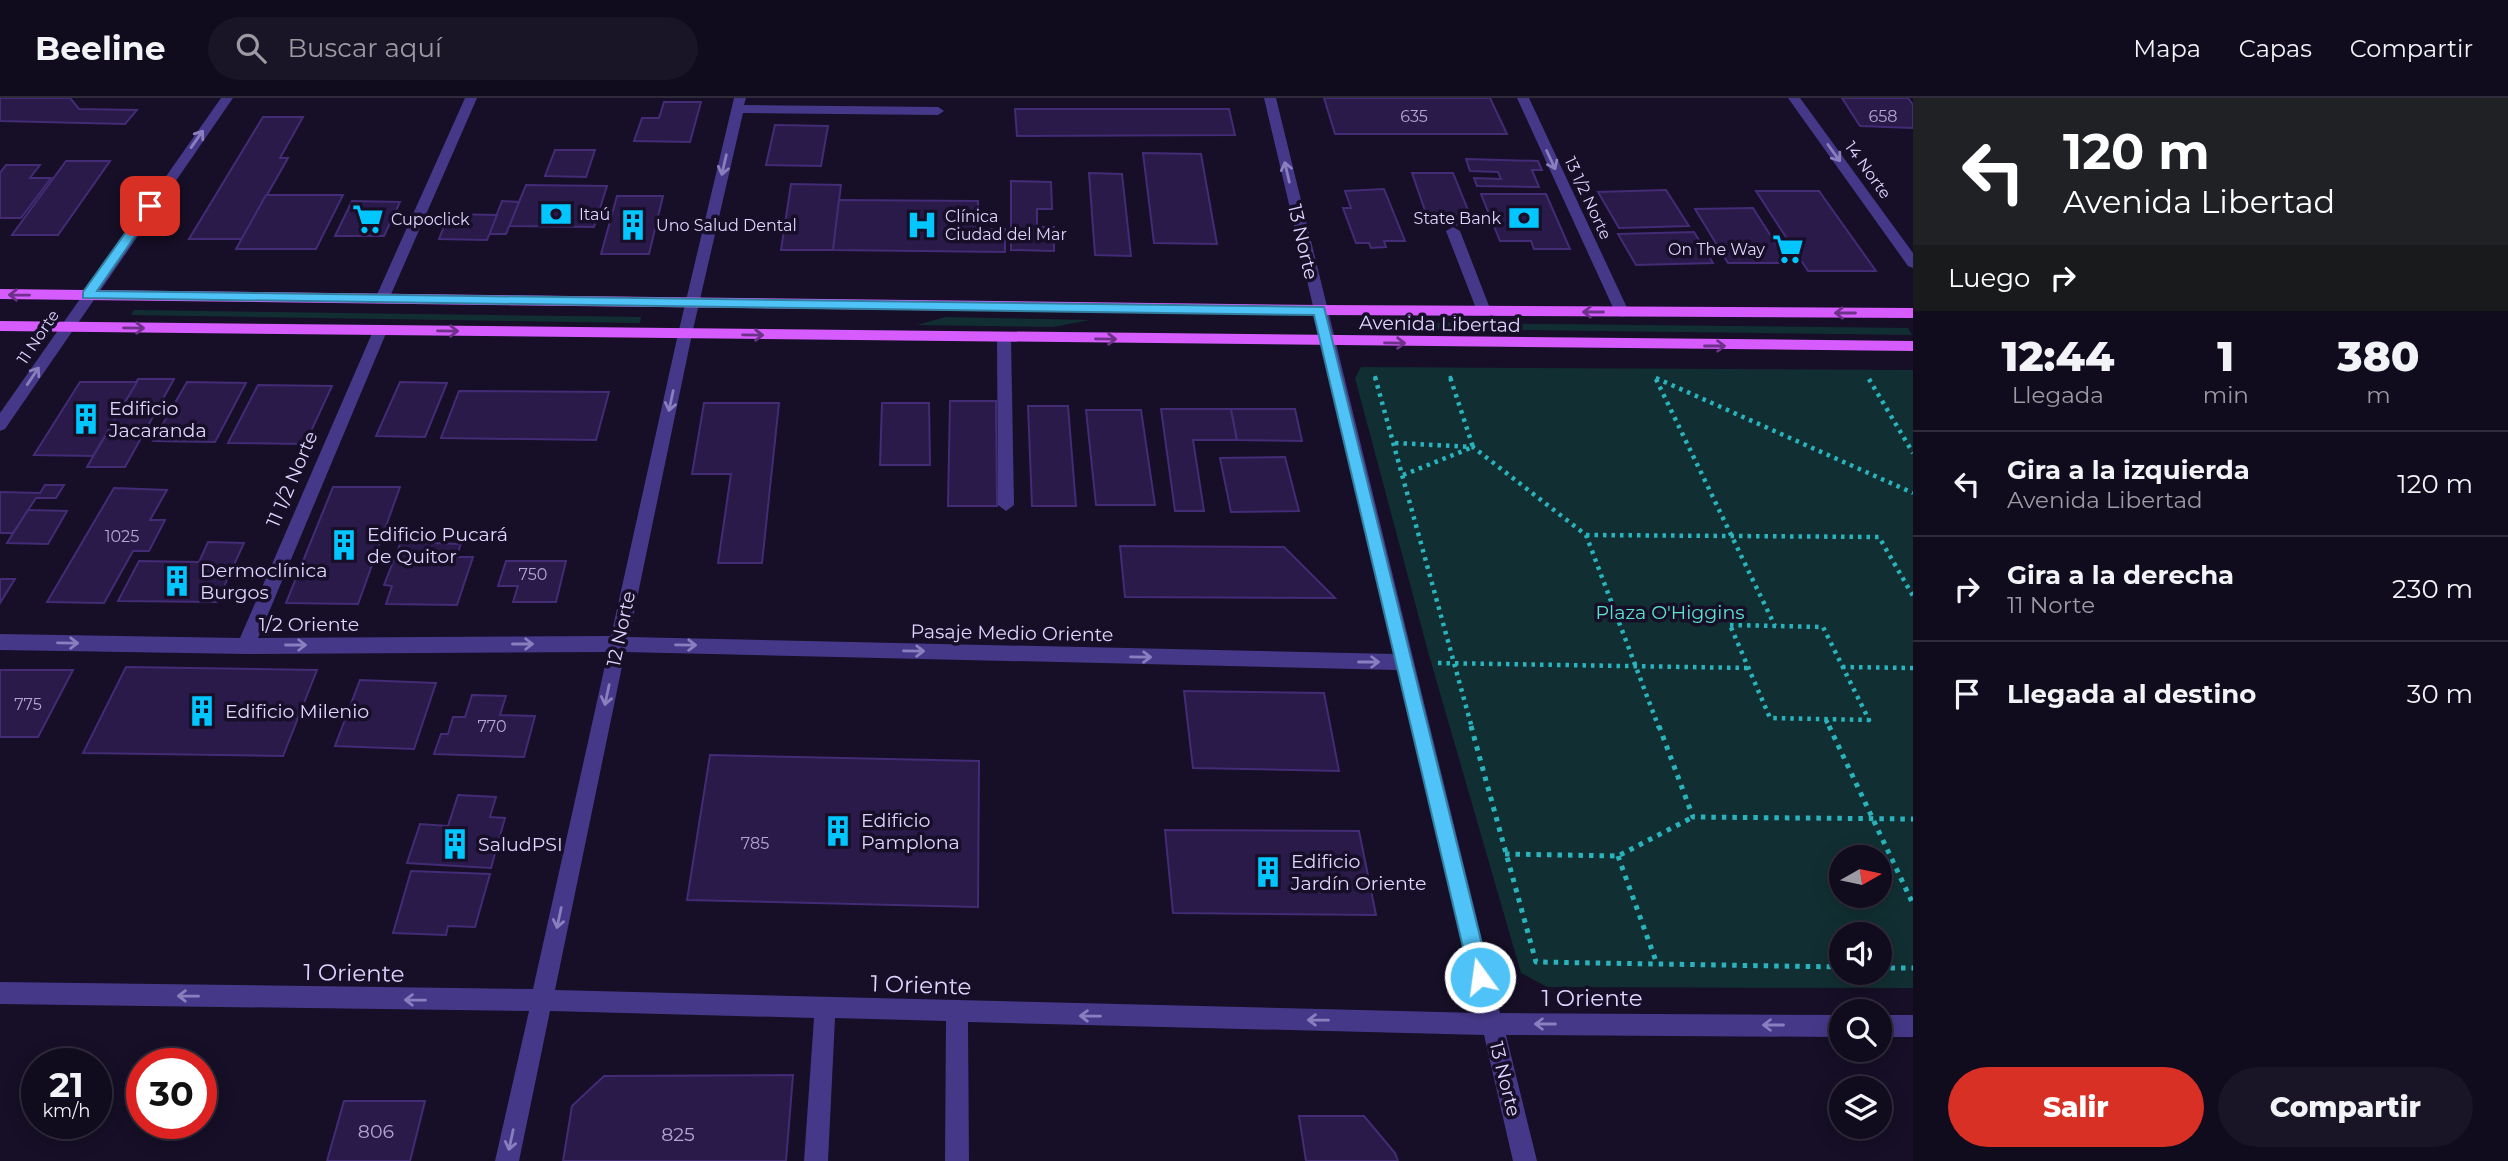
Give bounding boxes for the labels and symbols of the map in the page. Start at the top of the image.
house number: 635 [1400,107,1428,126]
house number: 658 [1868,107,1898,126]
one-way arrow [190,130,205,149]
street label: 14 Norte [1841,138,1895,202]
one-way arrow [1827,143,1841,162]
one-way arrow [1545,149,1559,170]
one-way arrow [717,153,730,175]
street label: 13 1/2 Norte [1561,154,1615,242]
one-way arrow [1280,161,1293,184]
pin [120,176,180,236]
bank icon: Itaú [539,197,573,231]
bank icon: State Bank [1507,201,1541,235]
supermarket icon: Cupoclick [351,202,385,236]
street label: 13 Norte [1283,202,1323,282]
place label: Itaú [579,205,610,224]
place label: Clínica Ciudad del Mar [945,207,1067,244]
building icon: Uno Salud Dental [616,208,650,242]
hospital icon: Clínica Ciudad del Mar [905,208,939,242]
place label: State Bank [1414,209,1501,228]
place label: Cupoclick [391,210,470,229]
place label: Uno Salud Dental [656,216,797,235]
supermarket icon: On The Way [1771,232,1805,266]
place label: On The Way [1668,240,1765,259]
one-way arrow [8,288,31,301]
one-way arrow [1582,305,1605,319]
street label: 11 Norte [13,306,63,368]
one-way arrow [1834,306,1857,320]
street label: Avenida Libertad [1359,311,1521,337]
one-way arrow [122,321,145,335]
one-way arrow [436,324,459,338]
one-way arrow [741,328,764,342]
one-way arrow [1094,332,1117,346]
one-way arrow [1383,336,1406,350]
one-way arrow [1703,339,1726,353]
one-way arrow [26,367,40,386]
one-way arrow [663,389,677,412]
place label: Edificio Jacaranda [108,397,207,442]
building icon: Edificio Jacaranda [69,402,103,436]
street label: 11 1/2 Norte [262,428,322,530]
place label: Edificio Pucará de Quitor [367,523,508,568]
house number: 1025 [105,527,139,546]
building icon: Edificio Pucará de Quitor [327,528,361,562]
place label: Dermoclínica Burgos [200,559,327,604]
building icon: Dermoclínica Burgos [160,564,194,598]
house number: 750 [519,565,547,584]
street label: 12 Norte [602,589,640,669]
park label: Plaza O'Higgins [1595,601,1745,624]
street label: 1/2 Oriente [259,613,359,636]
street label: Pasaje Medio Oriente [910,620,1114,646]
one-way arrow [56,636,79,650]
one-way arrow [511,637,534,651]
one-way arrow [284,638,307,652]
one-way arrow [675,639,698,652]
one-way arrow [902,644,925,658]
one-way arrow [1130,650,1153,664]
one-way arrow [1357,655,1380,669]
one-way arrow [600,683,614,706]
building icon: Edificio Milenio [185,694,219,728]
house number: 775 [14,695,42,714]
place label: Edificio Milenio [225,700,369,723]
house number: 770 [477,717,507,736]
place label: Edificio Pamplona [861,809,960,854]
building icon: Edificio Pamplona [821,814,855,848]
building icon: SaludPSI [438,827,472,861]
place label: SaludPSI [478,833,563,856]
house number: 785 [741,834,769,853]
north arrow [1829,845,1892,908]
place label: Edificio Jardín Oriente [1290,850,1427,895]
building icon: Edificio Jardín Oriente [1251,855,1285,889]
one-way arrow [552,906,566,929]
position arrow [1443,940,1517,1014]
street label: 1 Oriente [303,958,405,988]
street label: 1 Oriente [870,969,972,1001]
street label: 1 Oriente [1541,984,1643,1012]
one-way arrow [177,989,200,1003]
one-way arrow [404,993,427,1007]
one-way arrow [1079,1009,1102,1022]
one-way arrow [1307,1014,1330,1027]
one-way arrow [1534,1017,1557,1031]
one-way arrow [1762,1018,1785,1032]
street label: 13 Norte [1485,1039,1525,1119]
speed limit sign: 30 [126,1048,217,1139]
house number: 806 [358,1120,394,1143]
house number: 825 [661,1123,695,1146]
one-way arrow [504,1128,518,1151]

